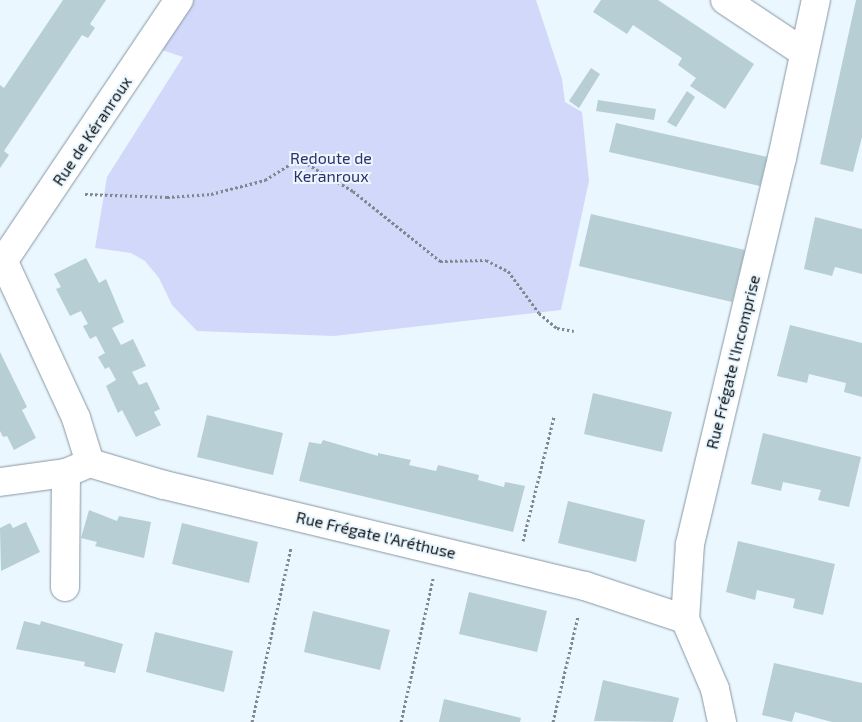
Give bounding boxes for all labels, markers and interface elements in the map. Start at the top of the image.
street label: Rue de Kéranroux [48,73,136,189]
park label: Redoute de Keranroux [290,148,372,186]
street label: Rue Frégate l'Incomprise [702,273,764,451]
street label: Rue Frégate l'Aréthuse [294,507,458,563]

